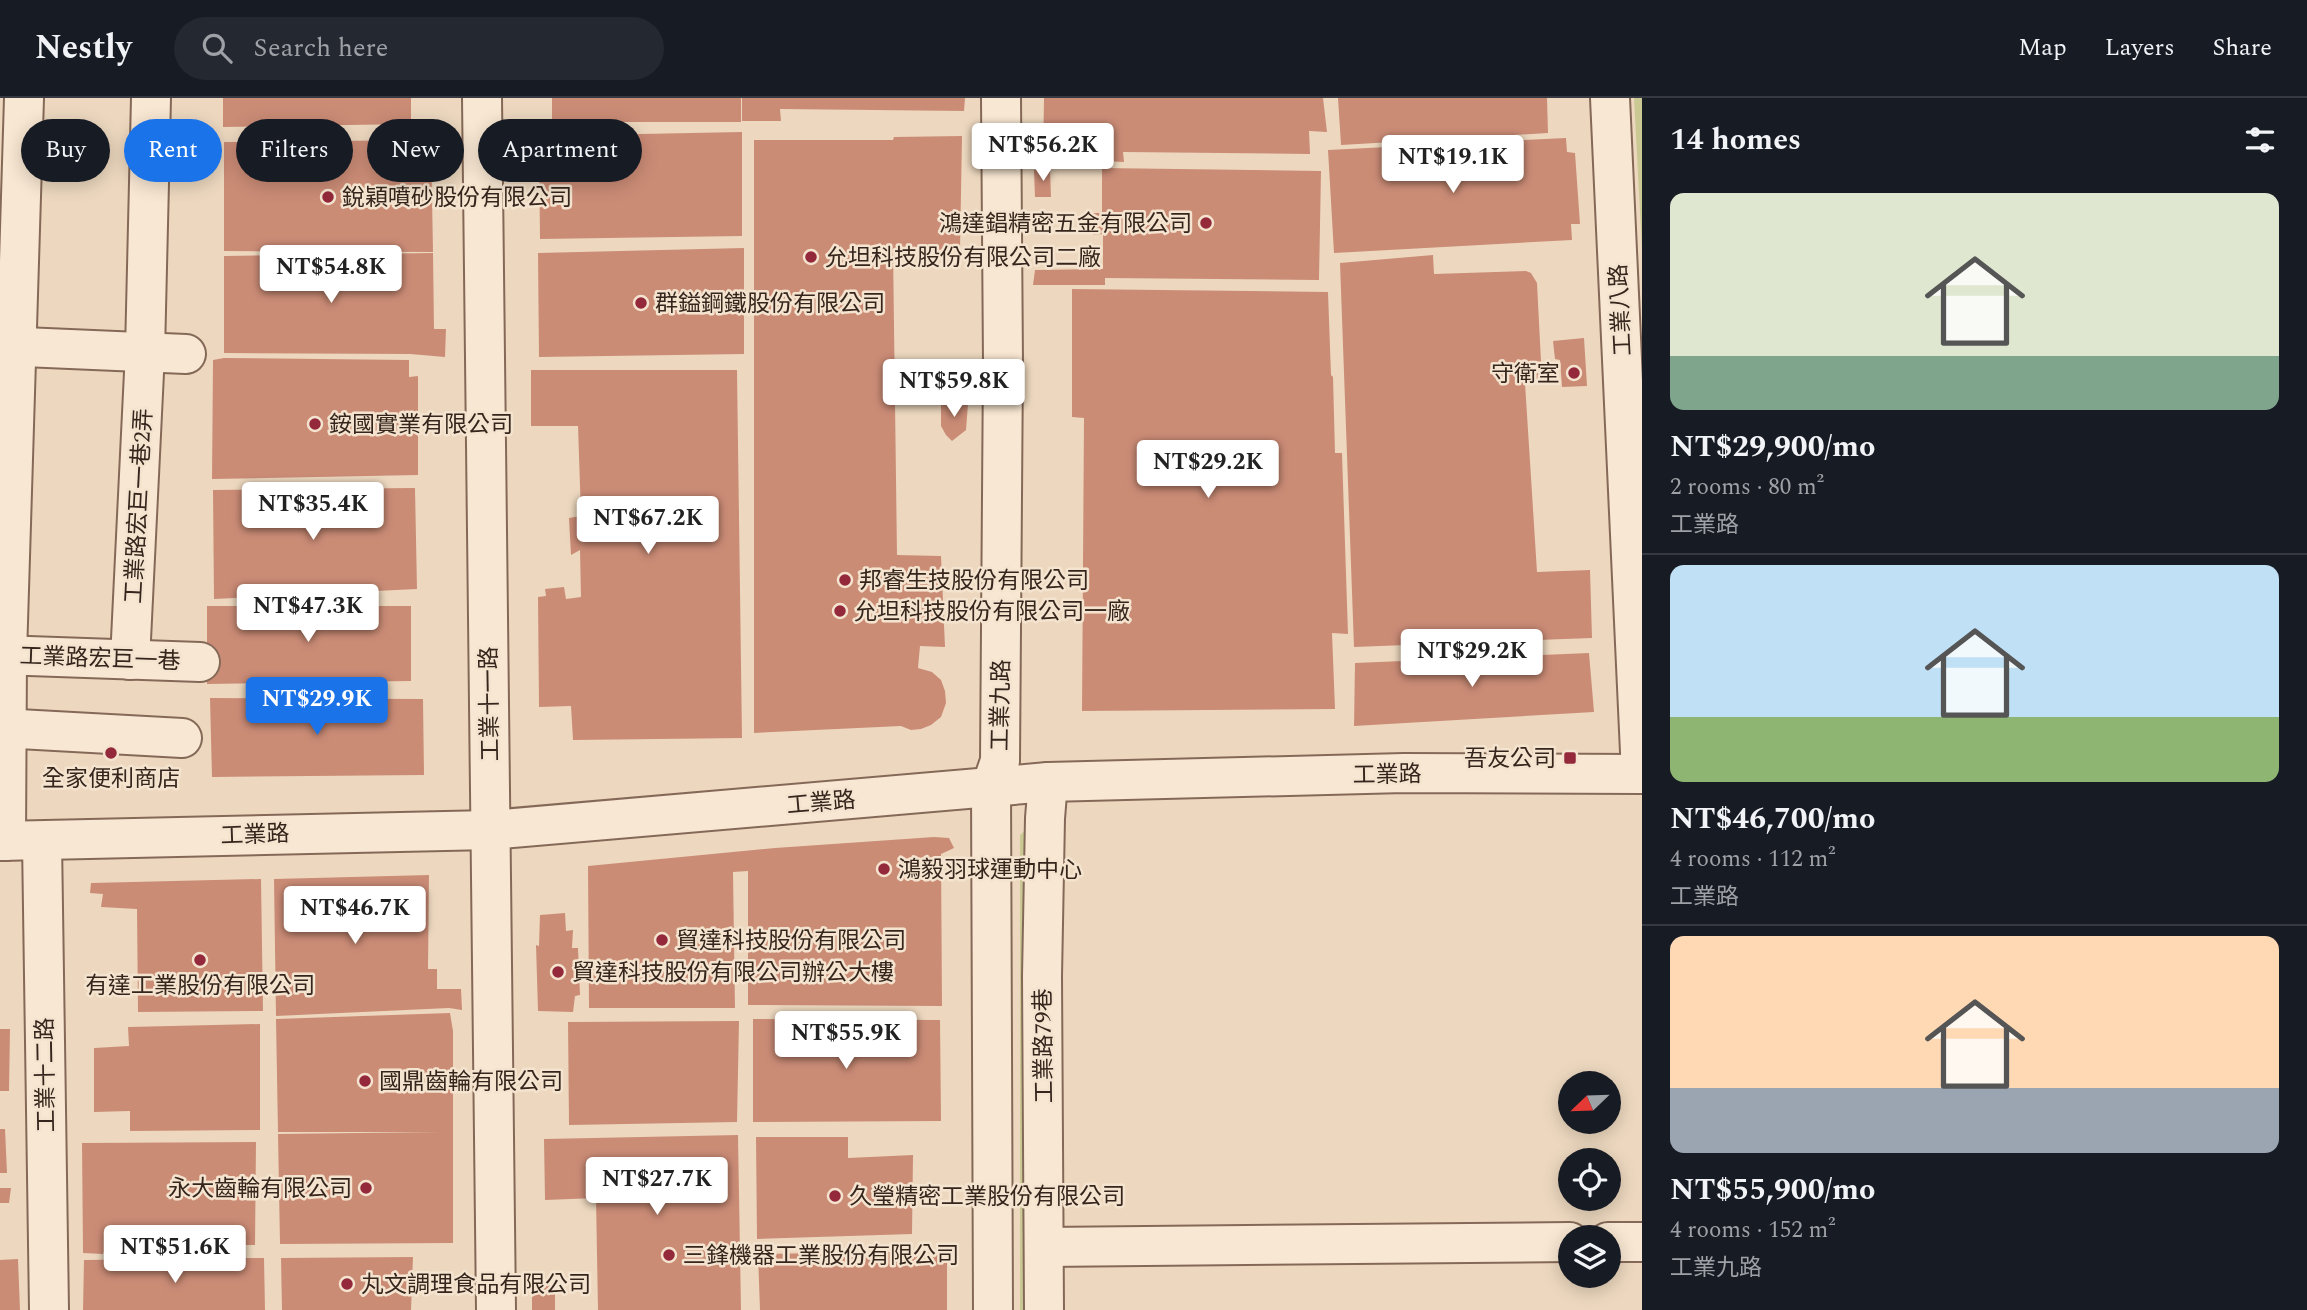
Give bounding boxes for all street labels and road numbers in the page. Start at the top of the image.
street label: 工業八路 [1602,263,1641,357]
street label: 工業路宏巨一巷2弄 [117,408,162,605]
street label: 工業路宏巨一巷 [19,639,181,680]
street label: 工業十一路 [472,646,509,762]
street label: 工業九路 [983,659,1020,751]
street label: 工業路 [1352,757,1422,794]
street label: 工業路 [785,783,857,824]
street label: 工業路 [220,817,290,854]
street label: 工業路79巷 [1026,988,1063,1104]
street label: 工業十二路 [28,1017,65,1133]

